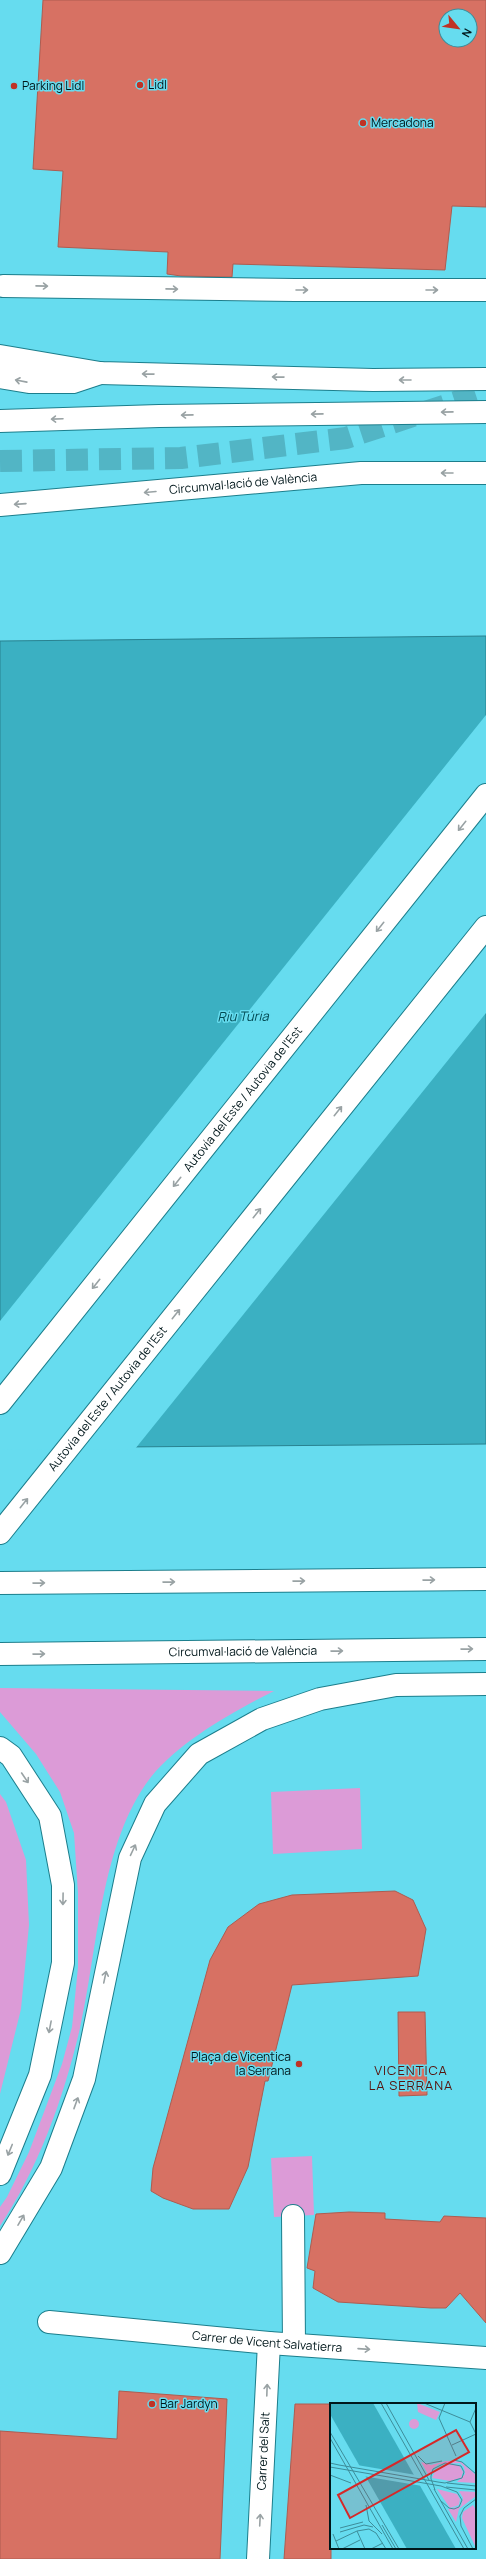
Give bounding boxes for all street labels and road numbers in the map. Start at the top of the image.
street label: Circumval·lació de València [168,468,318,498]
street label: Autovía del Este / Autovia de l'Est [179,1022,306,1175]
street label: Autovía del Este / Autovia de l'Est [44,1322,171,1475]
street label: Circumval·lació de València [169,1642,317,1660]
street label: Carrer de Vicent Salvatierra [191,2327,343,2356]
street label: Carrer del Salt [253,2411,273,2491]

